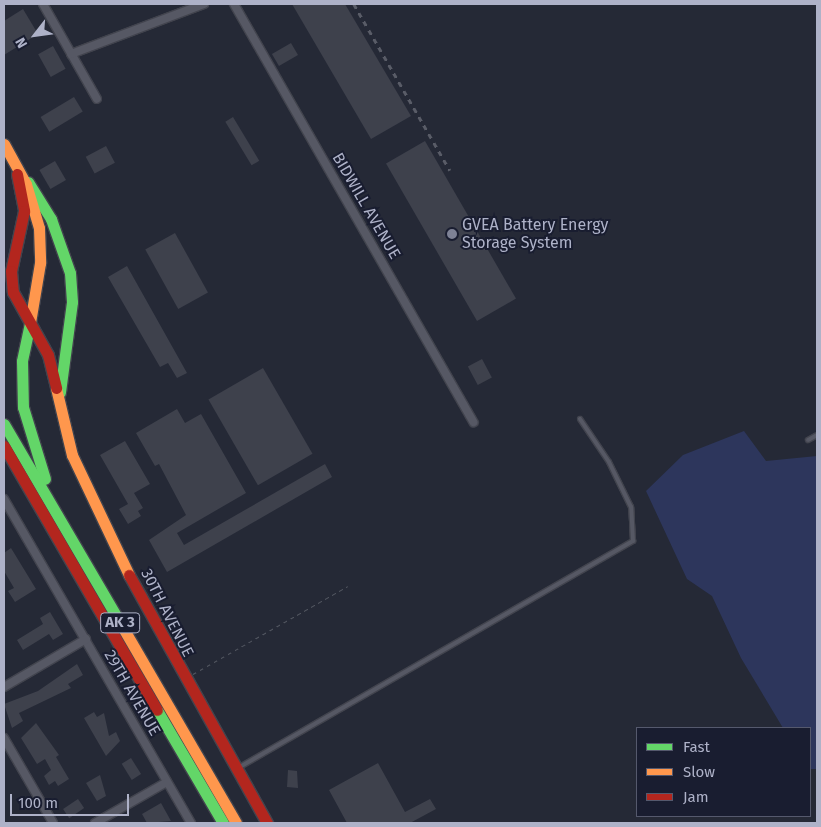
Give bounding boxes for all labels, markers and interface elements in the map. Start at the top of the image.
north arrow [10,10,60,60]
text: N [12,34,31,51]
street label: BIDWILL AVENUE [328,150,404,262]
place label: GVEA Battery Energy Storage System [462,215,608,253]
marker: GVEA Battery Energy Storage System [446,228,458,240]
street label: 30TH AVENUE [137,566,197,660]
road number: AK 3 [100,610,140,636]
street label: 29TH AVENUE [100,647,164,739]
legend [636,727,811,817]
text: Fast [683,738,710,756]
text: Slow [683,763,715,781]
scale bar [12,784,131,816]
text: Jam [683,788,709,806]
text: 100 m [18,794,58,812]

